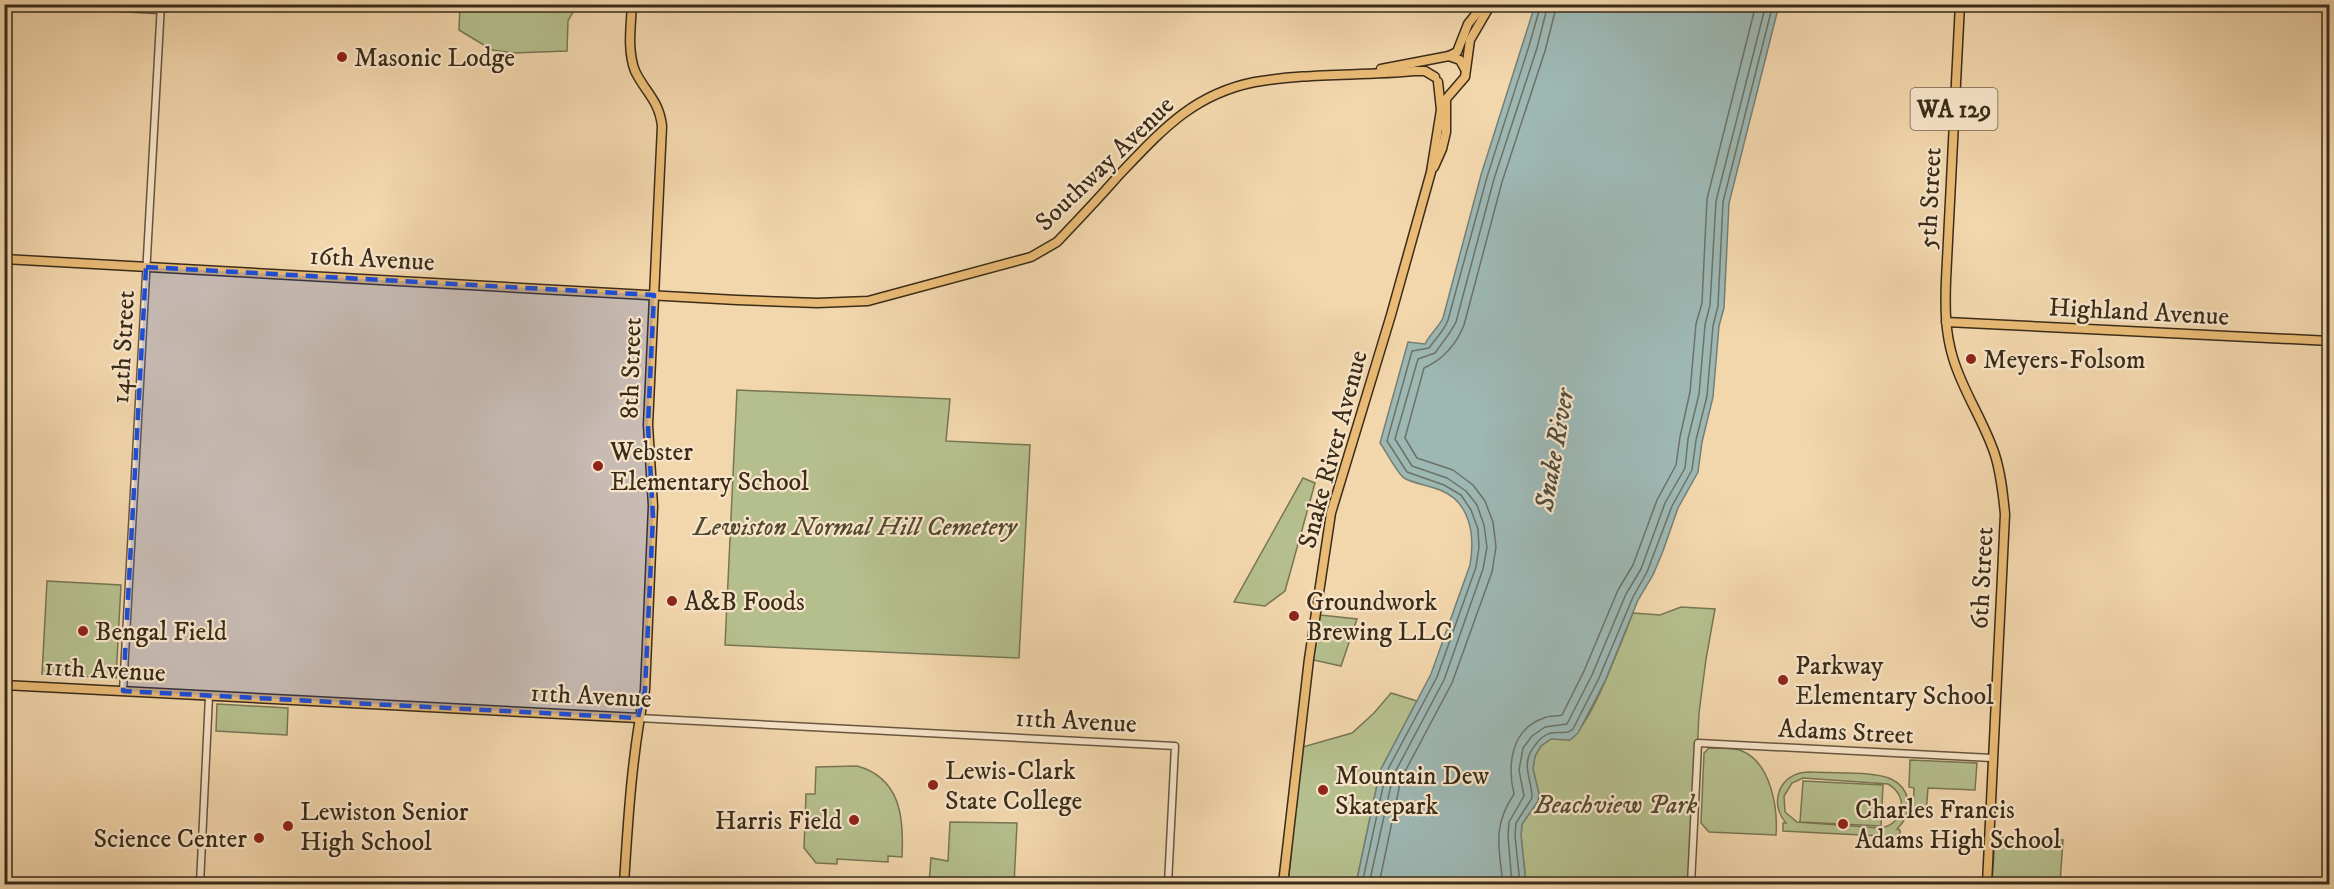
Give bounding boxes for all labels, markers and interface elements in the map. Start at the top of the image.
place label: Masonic Lodge [354,42,515,75]
marker: Masonic Lodge [335,50,349,64]
road number: WA 129 [1910,88,1998,130]
street label: Southway Avenue [1028,89,1182,239]
street label: 5th Street [1911,146,1950,250]
street label: 16th Avenue [308,240,435,279]
street label: 14th Street [104,290,143,405]
street label: Highland Avenue [2048,291,2230,334]
street label: 8th Street [613,316,650,420]
place label: Meyers-Folsom [1983,344,2145,377]
street label: Snake River Avenue [1291,347,1376,552]
marker: Meyers-Folsom [1964,352,1978,366]
water label: Snake River [1527,384,1583,515]
place label: Webster Elementary School [609,436,809,499]
marker: Webster Elementary School [591,459,605,473]
park label: Lewiston Normal Hill Cemetery [691,511,1019,544]
street label: 6th Street [1963,526,2002,630]
place label: A&B Foods [684,586,805,619]
place label: Groundwork Brewing LLC [1306,586,1453,649]
marker: A&B Foods [665,594,679,608]
marker: Groundwork Brewing LLC [1287,609,1301,623]
place label: Bengal Field [95,616,227,649]
marker: Bengal Field [76,624,90,638]
place label: Parkway Elementary School [1795,650,1994,713]
street label: 11th Avenue [43,651,167,690]
marker: Parkway Elementary School [1776,673,1790,687]
street label: 11th Avenue [529,677,653,716]
street label: 11th Avenue [1014,702,1138,741]
street label: Adams Street [1777,712,1915,753]
place label: Lewis-Clark State College [945,755,1082,818]
place label: Mountain Dew Skatepark [1335,760,1489,823]
marker: Lewis-Clark State College [926,778,940,792]
marker: Mountain Dew Skatepark [1316,783,1330,797]
park label: Beachview Park [1534,789,1698,822]
place label: Charles Francis Adams High School [1855,794,2061,857]
place label: Lewiston Senior High School [300,796,469,859]
place label: Harris Field [715,805,842,838]
marker: Harris Field [847,813,861,827]
marker: Charles Francis Adams High School [1836,817,1850,831]
marker: Lewiston Senior High School [281,819,295,833]
place label: Science Center [93,823,247,856]
marker: Science Center [252,831,266,845]

